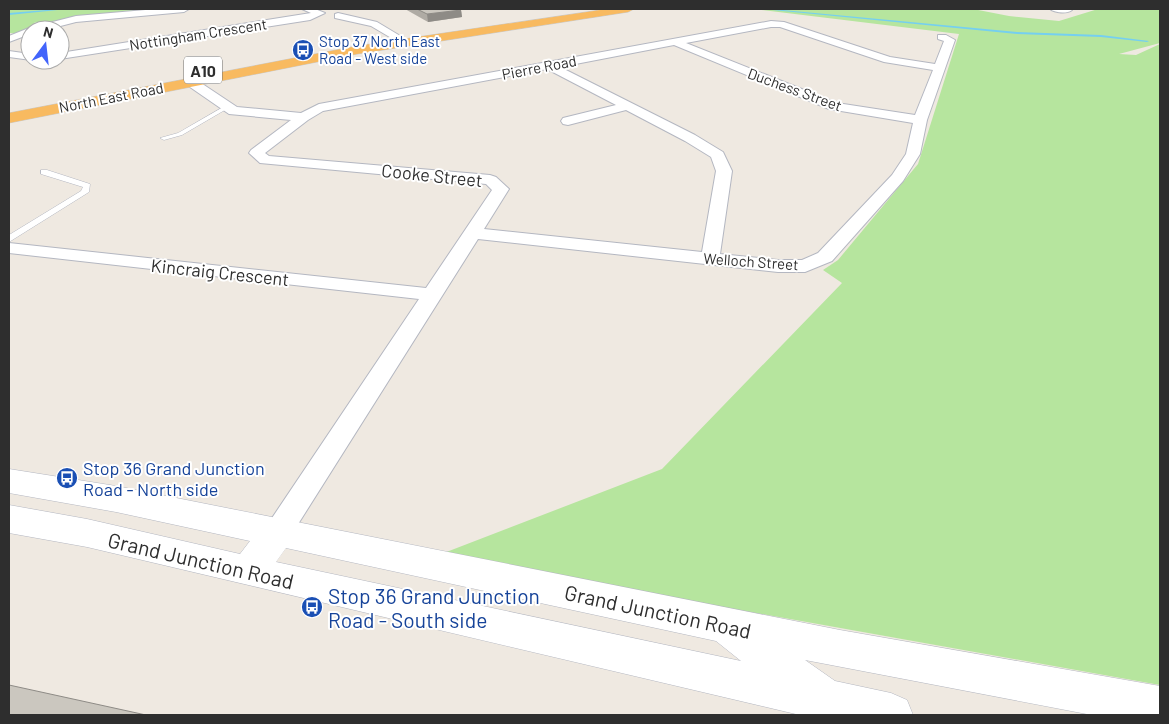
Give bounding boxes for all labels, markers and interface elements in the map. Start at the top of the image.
street label: Nottingham Crescent [128,14,268,54]
north arrow [20,20,70,70]
text: N [42,23,55,41]
place label: Stop 37 North East Road - West side [319,32,440,67]
bus stop icon: Stop 37 North East Road - West side [291,38,315,62]
street label: Pierre Road [500,51,578,83]
road number: A10 [184,56,222,84]
street label: Duchess Street [745,64,845,114]
street label: North East Road [57,78,165,116]
street label: Cooke Street [380,159,484,191]
street label: Welloch Street [703,249,799,273]
street label: Kincraig Crescent [150,254,290,290]
place label: Stop 36 Grand Junction Road - North side [83,457,265,500]
bus stop icon: Stop 36 Grand Junction Road - North side [55,466,79,490]
street label: Grand Junction Road [106,526,296,594]
street label: Grand Junction Road [563,579,753,643]
place label: Stop 36 Grand Junction Road - South side [328,583,540,632]
bus stop icon: Stop 36 Grand Junction Road - South side [300,595,324,619]

